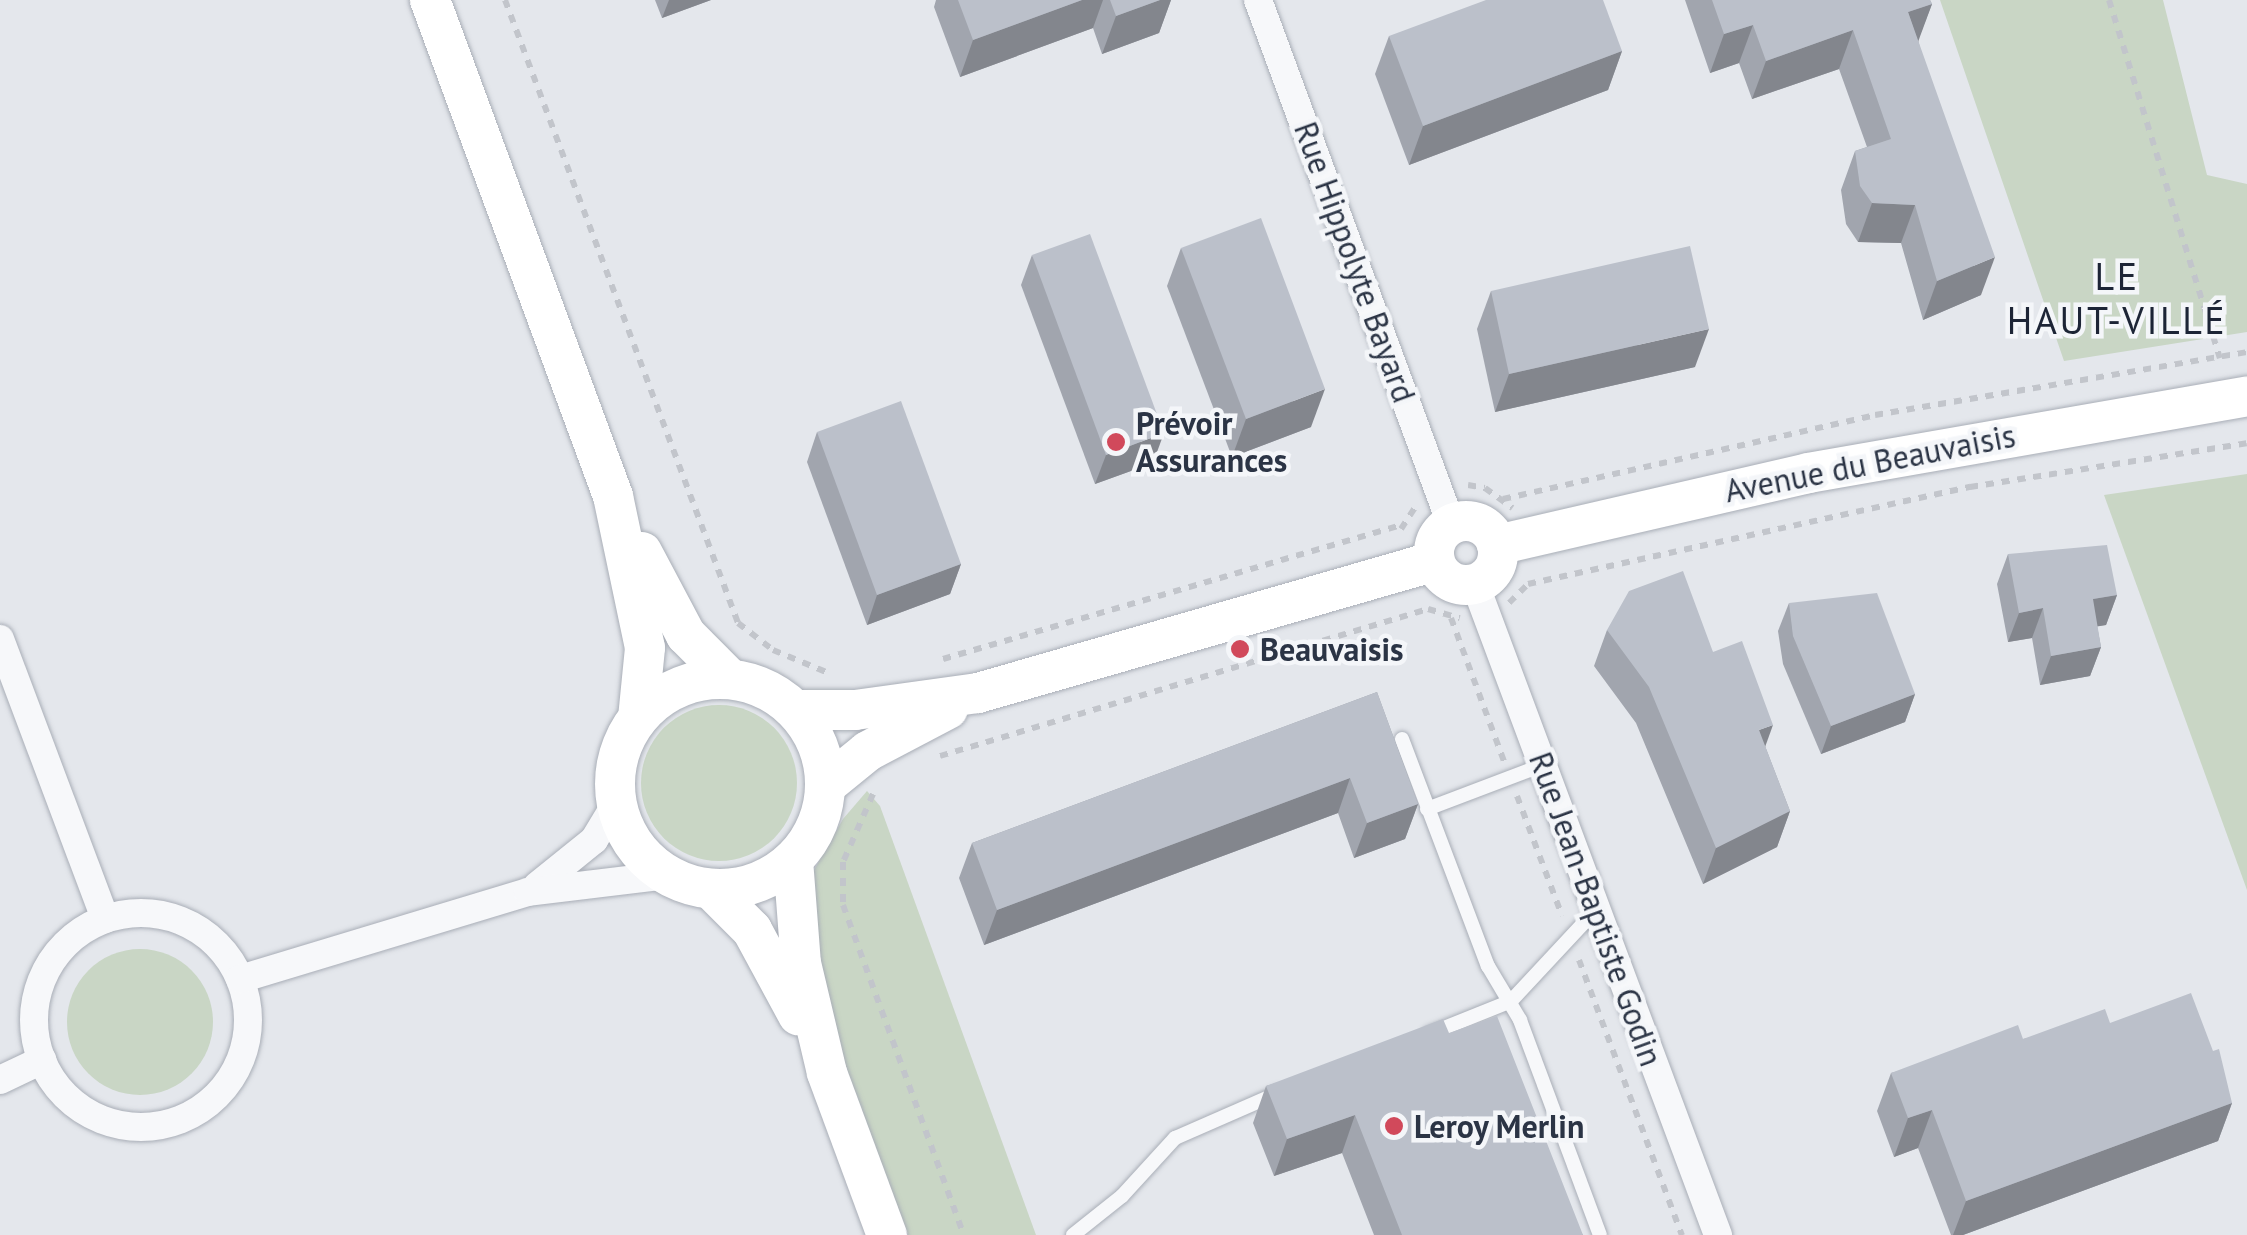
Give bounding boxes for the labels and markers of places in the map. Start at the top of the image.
place label: Prévoir Assurances [1136,405,1287,480]
marker: Prévoir Assurances [1105,431,1127,453]
place label: Beauvaisis [1260,630,1404,668]
marker: Beauvaisis [1229,638,1251,660]
place label: Leroy Merlin [1414,1107,1586,1145]
marker: Leroy Merlin [1383,1115,1405,1137]

